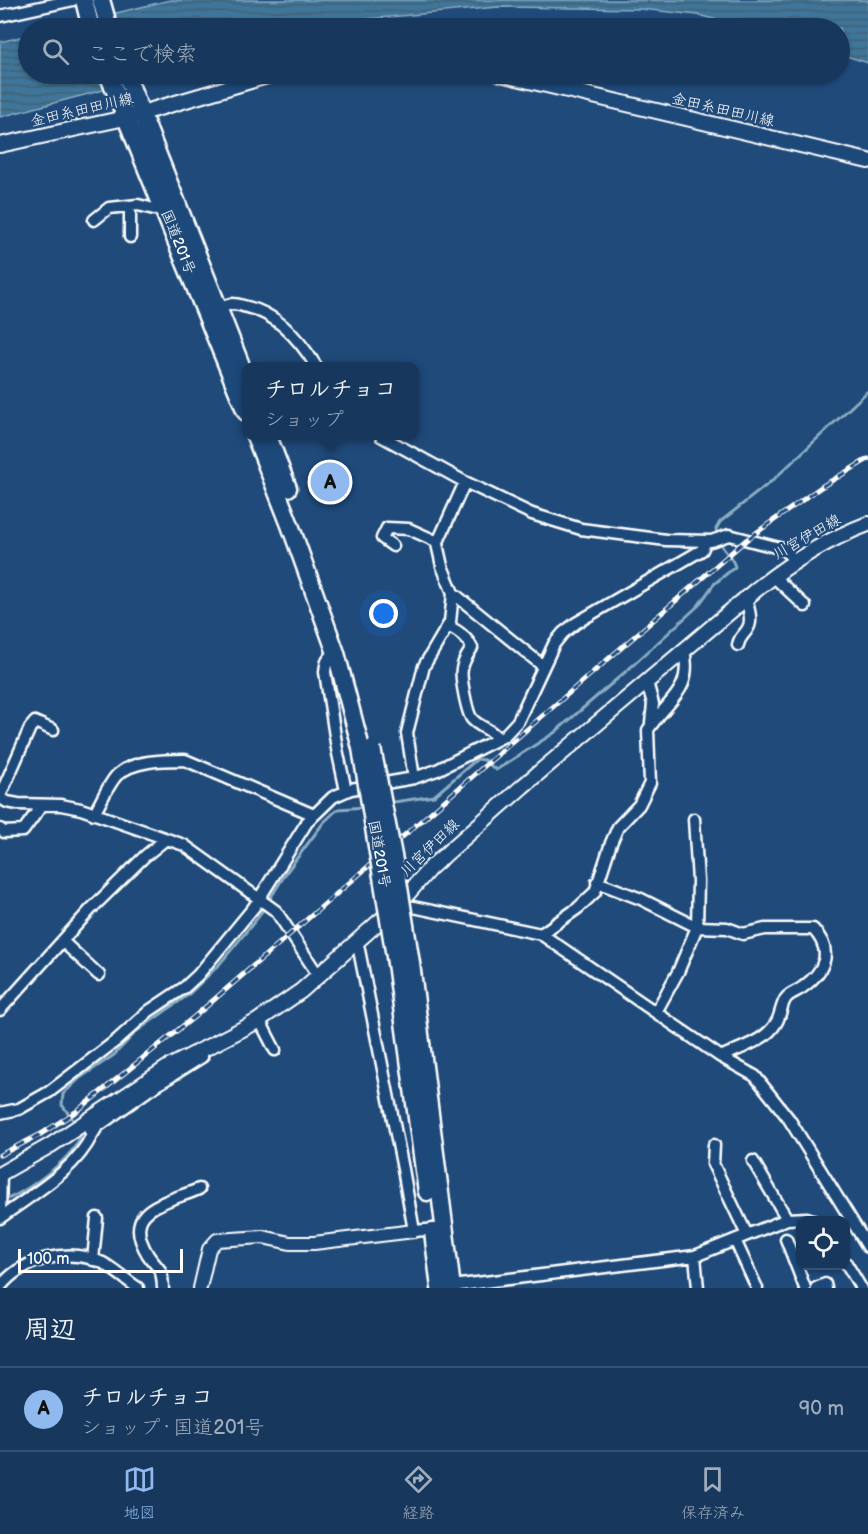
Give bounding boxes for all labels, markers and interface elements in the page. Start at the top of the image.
search box [18,18,850,84]
icon: search [39,35,72,68]
text: ここで検索 [87,41,197,68]
street label: 金田糸田田川線 [29,89,135,131]
street label: 金田糸田田川線 [670,89,776,131]
street label: 国道201号 [156,207,200,277]
popup [242,362,419,440]
text: チロルチョコ [264,376,397,403]
text: ショップ [264,408,344,432]
pin: A [310,460,350,504]
street label: 川宮伊田線 [770,510,844,564]
your location [369,599,398,628]
street label: 川宮伊田線 [396,815,464,881]
street label: 国道201号 [364,819,394,889]
map controls [796,1216,850,1270]
button: locate [796,1216,850,1270]
scale bar [18,1246,183,1274]
text: 100 m [27,1250,70,1269]
text: 周辺 [24,1315,76,1346]
text: チロルチョコ [81,1384,213,1411]
text: A [37,1397,50,1421]
text: 90 m [799,1397,844,1421]
text: ショップ · 国道201号 [81,1416,265,1440]
tab: 地図 [123,1463,156,1523]
tab: 経路 [402,1463,435,1523]
tab: 保存済み [681,1463,745,1523]

